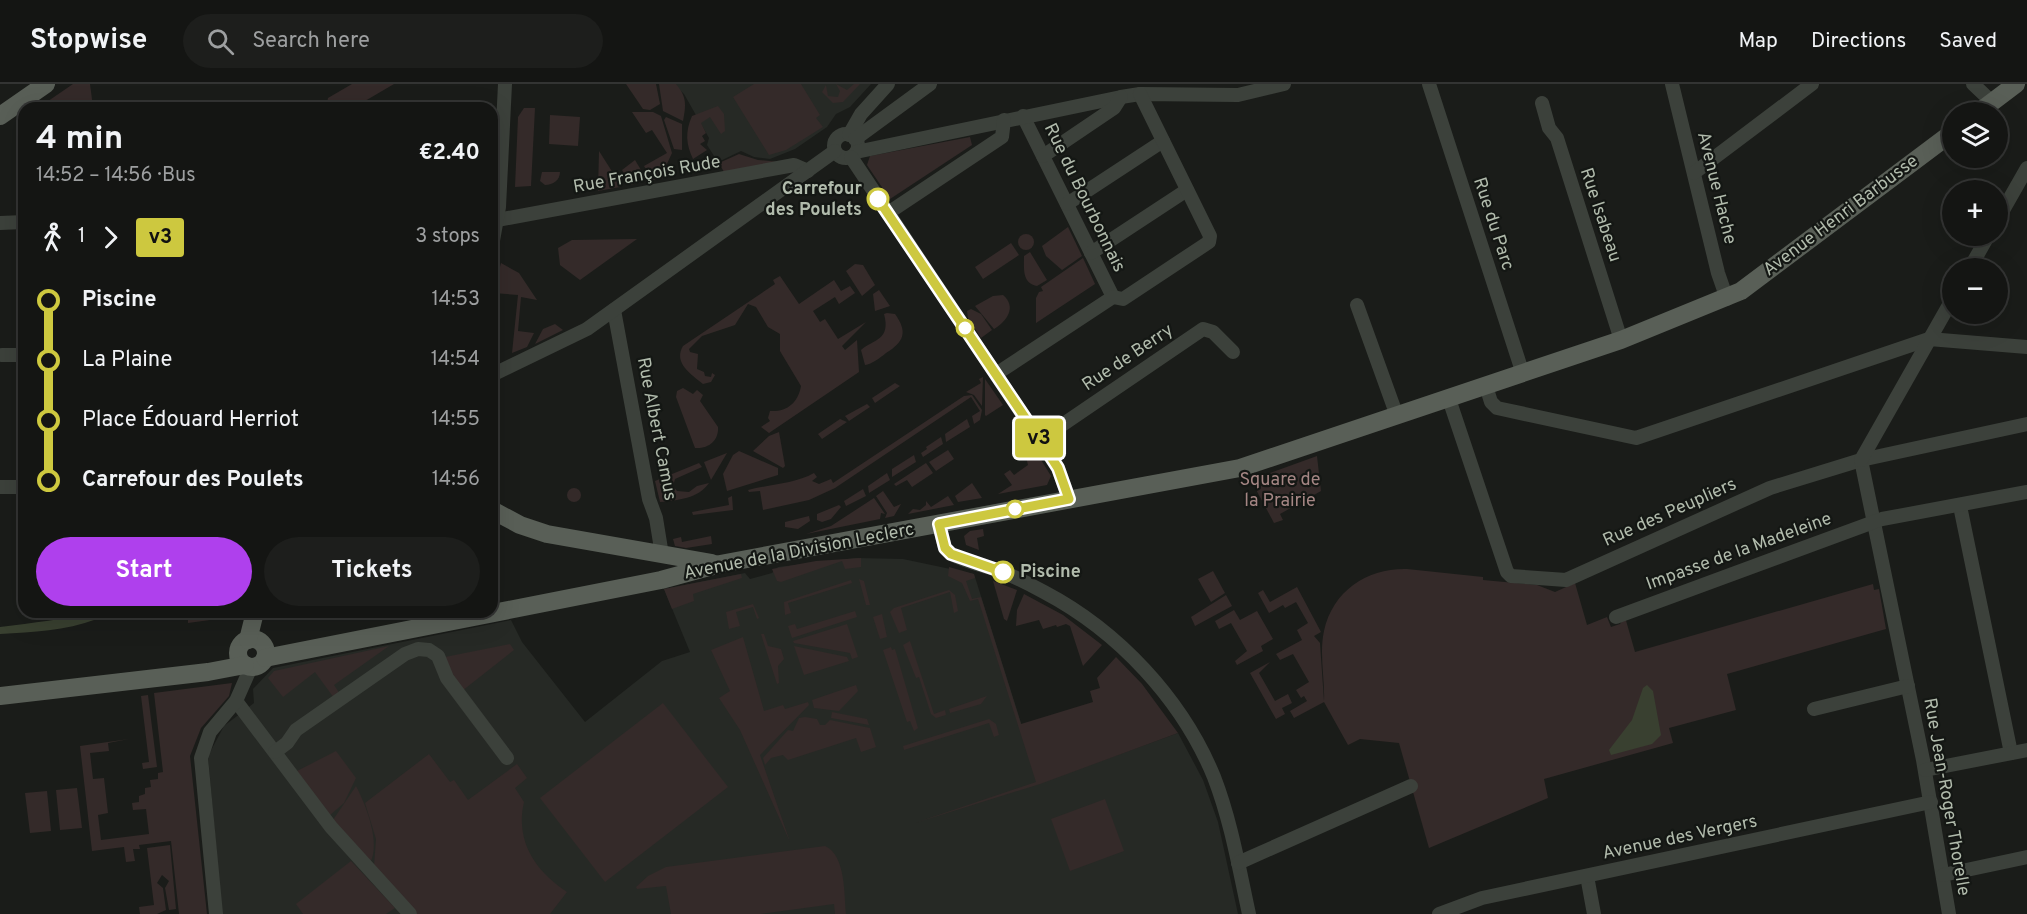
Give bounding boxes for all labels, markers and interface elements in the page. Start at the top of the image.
search box [183,14,603,68]
text: Stopwise [30,23,147,59]
icon: search [204,25,237,58]
text: Search here [252,28,370,55]
text: Map [1738,28,1778,55]
text: Directions [1811,28,1906,55]
text: Saved [1939,28,1997,55]
map controls [1942,102,2008,324]
button: layers [1942,102,2008,168]
text: 4 min [36,119,123,161]
street label: Rue du Bourbonnais [1038,120,1130,276]
street label: Avenue Hache [1691,129,1741,247]
text: €2.40 [419,140,480,167]
street label: Avenue Henri Barbusse [1759,150,1923,282]
street label: Rue François Rude [572,151,722,199]
text: 14:52 – 14:56 · Bus [36,163,196,189]
street label: Rue Isabeau [1574,165,1626,265]
street label: Rue du Parc [1467,175,1519,273]
place label: Carrefour des Poulets [765,178,862,222]
button: + [1942,180,2008,246]
marker: Carrefour des Poulets [867,188,889,210]
icon: walk [36,221,69,254]
icon: forward [94,221,127,254]
text: 1 [78,224,85,250]
text: v3 [148,224,172,251]
text: 3 stops [415,224,480,250]
button: − [1942,258,2008,324]
text: Piscine [82,287,156,314]
text: 14:53 [432,287,480,313]
unlabelled marker [956,319,974,337]
street label: Rue de Berry [1078,319,1178,397]
text: La Plaine [82,347,172,374]
text: 14:54 [431,347,480,373]
street label: Rue Albert Camus [631,355,681,503]
text: Place Édouard Herriot [82,407,299,434]
text: 14:55 [431,407,480,433]
line badge: v3 [1012,418,1066,458]
text: v3 [1027,425,1051,452]
text: Carrefour des Poulets [82,467,304,494]
text: 14:56 [432,467,480,493]
park label: Square de la Prairie [1240,469,1320,513]
street label: Rue des Peupliers [1600,473,1740,553]
unlabelled marker [1006,500,1024,518]
street label: Impasse de la Madeleine [1643,508,1835,596]
street label: Avenue de la Division Leclerc [682,518,916,586]
button: Start [36,537,252,606]
button: Tickets [264,537,480,606]
marker: Piscine [992,561,1014,583]
place label: Piscine [1020,561,1081,584]
street label: Rue Jean-Roger Thorelle [1917,696,1975,898]
street label: Avenue des Vergers [1601,810,1759,866]

